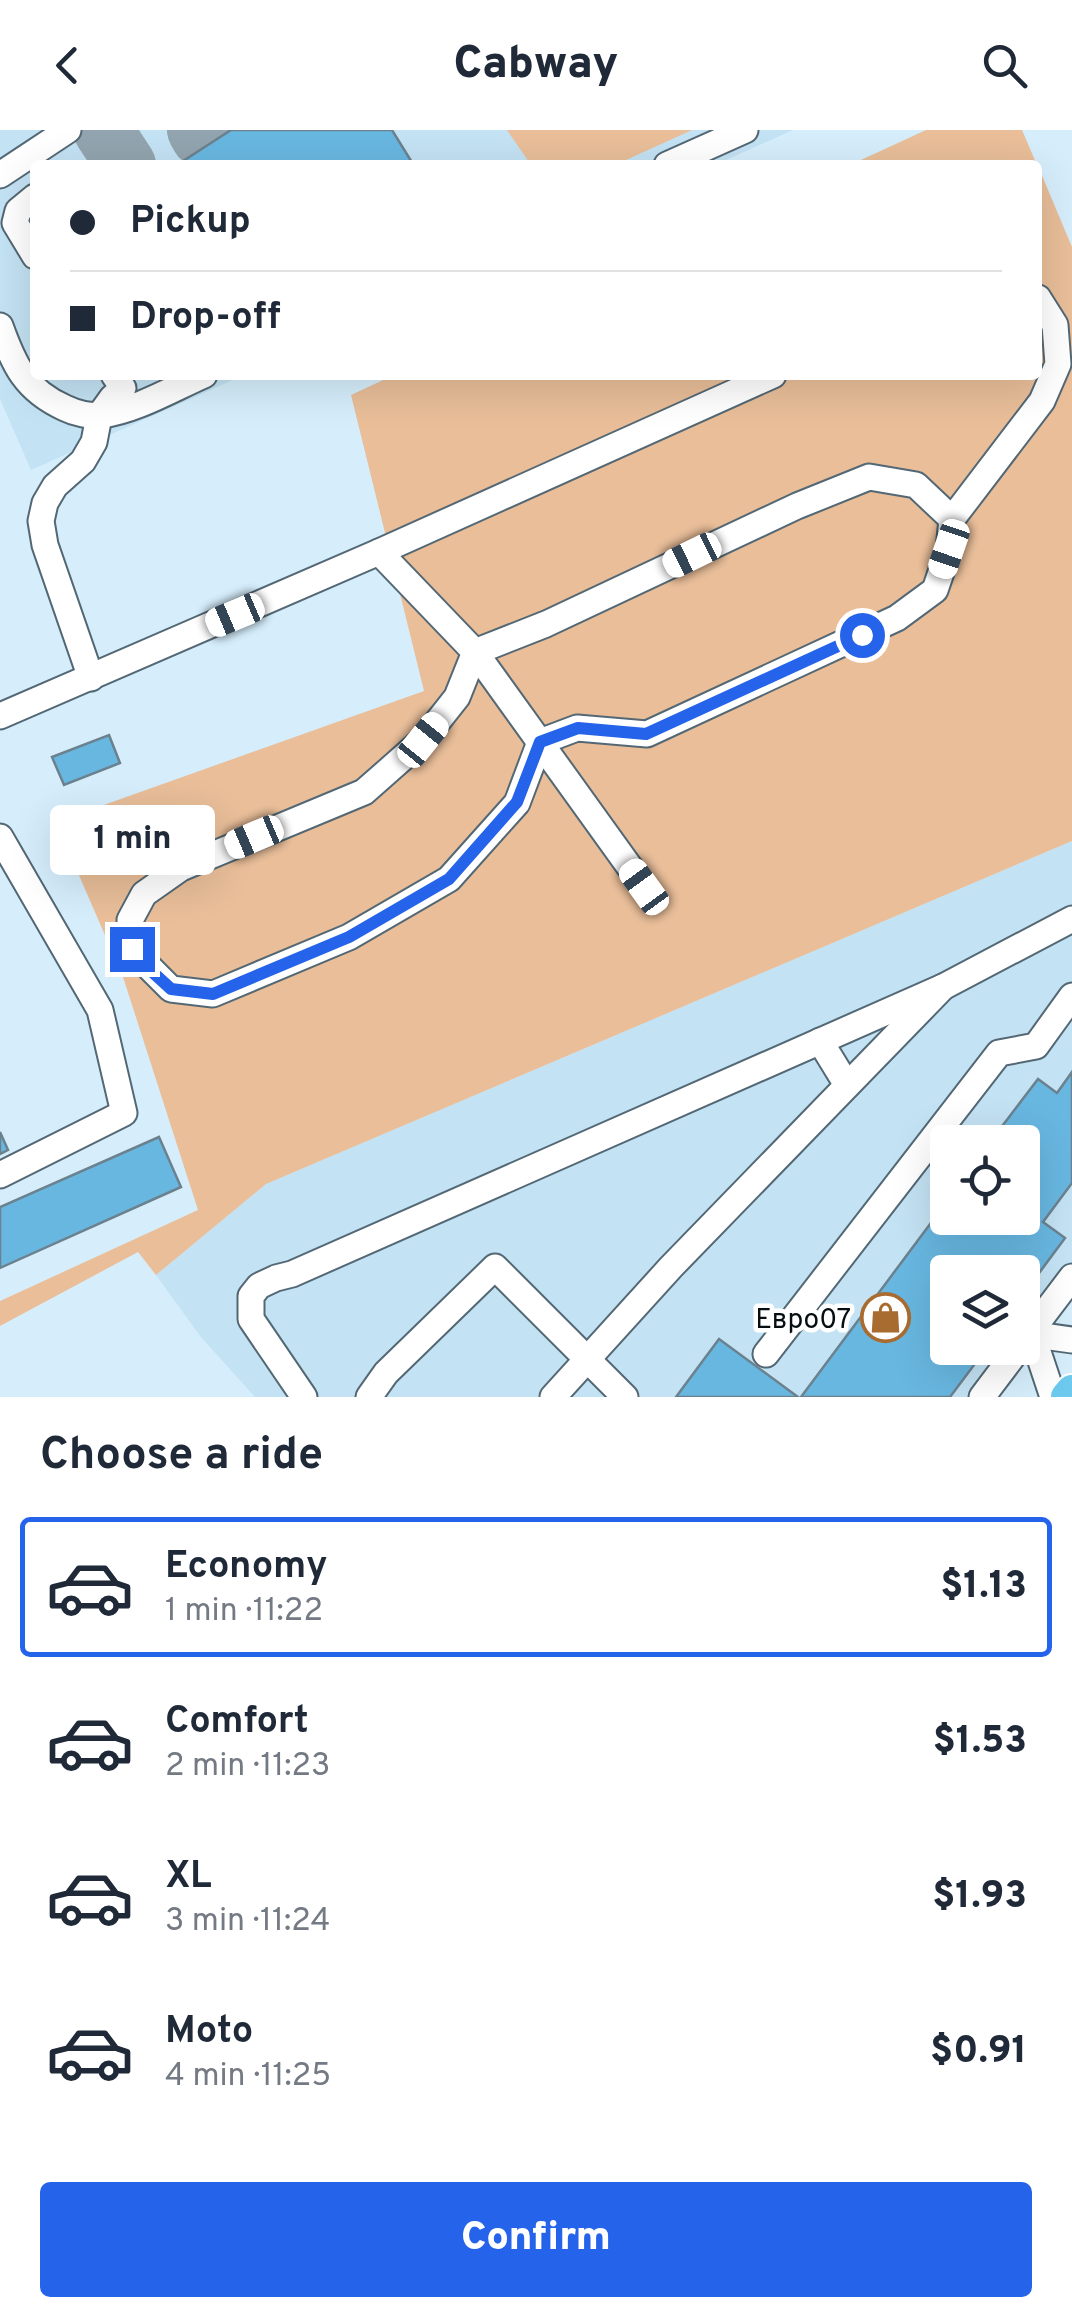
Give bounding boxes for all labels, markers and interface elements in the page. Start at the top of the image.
text: Cabway [454,37,618,94]
icon: back [40,38,95,93]
icon: search [977,38,1032,93]
text: Pickup [130,198,251,247]
text: Drop-off [130,294,281,343]
car [925,516,973,582]
car [658,528,726,582]
car [202,589,268,641]
route start [840,613,885,658]
car [392,707,454,773]
callout: 1 min [49,804,214,874]
car [221,811,287,863]
text: 1 min [93,820,172,860]
car [614,854,674,920]
route end [110,927,155,972]
map controls [930,1125,1040,1365]
button: locate [930,1125,1040,1235]
button: layers [930,1255,1040,1365]
shop icon: Евро07 [860,1292,912,1344]
place label: Евро07 [755,1303,851,1339]
text: Choose a ride [40,1428,323,1485]
icon: car [45,1542,135,1632]
text: Economy [165,1543,327,1592]
text: $1.13 [940,1563,1027,1612]
text: 1 min · 11:22 [165,1592,323,1632]
icon: car [45,1697,135,1787]
text: Comfort [165,1698,309,1747]
text: $1.53 [933,1718,1027,1767]
text: 2 min · 11:23 [165,1747,330,1787]
icon: car [45,1852,135,1942]
text: XL [165,1853,212,1902]
text: $1.93 [932,1873,1027,1922]
text: 3 min · 11:24 [165,1902,330,1942]
icon: car [45,2007,135,2097]
text: Moto [165,2008,253,2057]
text: $0.91 [930,2028,1027,2077]
text: 4 min · 11:25 [165,2057,331,2097]
button: Confirm [40,2182,1032,2297]

